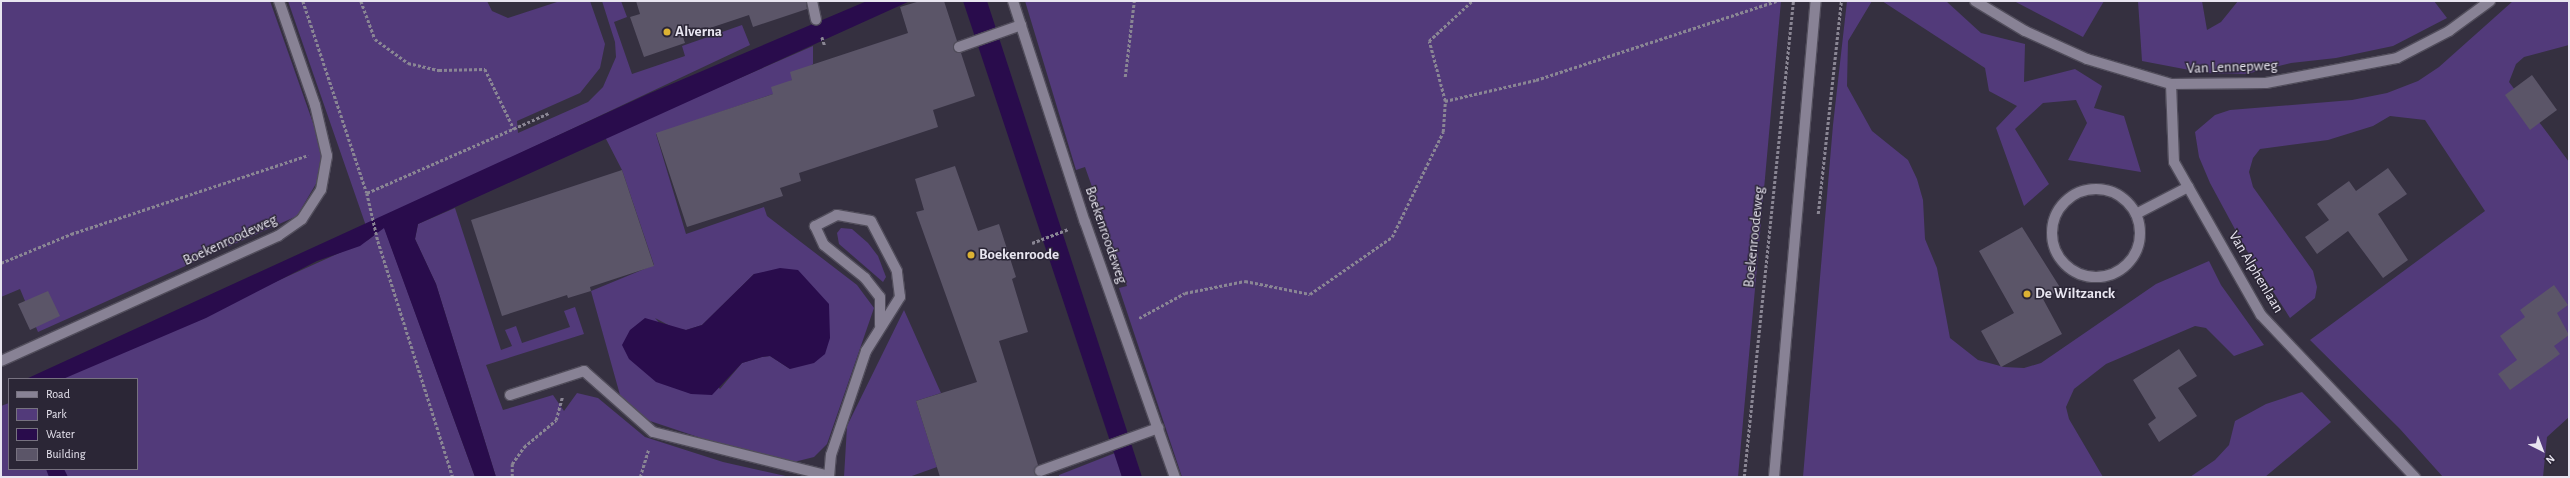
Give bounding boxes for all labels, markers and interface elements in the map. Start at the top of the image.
place label: Alverna [675,23,722,41]
marker: Alverna [662,27,672,37]
street label: Van Lennepweg [2186,56,2278,78]
street label: Boekenroodeweg [1081,184,1131,286]
street label: Boekenroodeweg [1740,186,1768,288]
street label: Boekenroodeweg [180,210,280,270]
street label: Van Alphenlaan [2225,228,2287,316]
place label: Boekenroode [979,246,1059,264]
marker: Boekenroode [966,250,976,260]
place label: De Wiltzanck [2035,285,2115,303]
marker: De Wiltzanck [2022,289,2032,299]
legend [8,378,138,470]
text: Road [46,388,70,400]
text: Park [46,408,67,420]
text: Water [46,428,75,440]
north arrow [2522,430,2562,470]
text: Building [46,448,86,460]
text: N [2544,453,2557,466]

